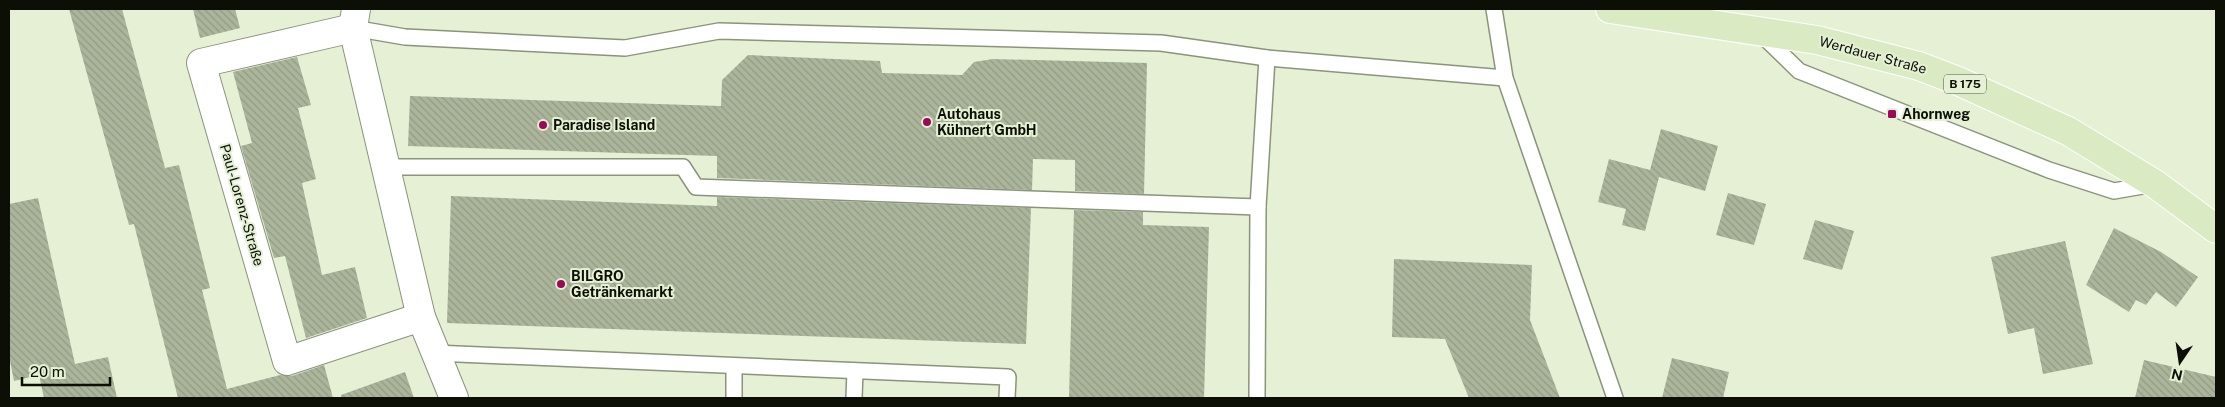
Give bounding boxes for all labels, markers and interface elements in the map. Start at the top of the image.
street label: Werdauer Straße [1817,33,1929,77]
road number: B 175 [1944,74,1986,94]
place label: Autohaus Kühnert GmbH [937,106,1037,138]
place label: Ahornweg [1902,106,1970,122]
marker: Ahornweg [1886,108,1898,120]
marker: Autohaus Kühnert GmbH [921,116,933,128]
place label: Paradise Island [553,117,655,133]
marker: Paradise Island [537,119,549,131]
street label: Paul-Lorenz-Straße [217,142,267,268]
place label: BILGRO Getränkemarkt [571,268,673,300]
marker: BILGRO Getränkemarkt [555,278,567,290]
north arrow [2155,337,2205,387]
scale bar [22,354,110,386]
text: 20 m [30,363,65,380]
text: N [2170,366,2184,384]

